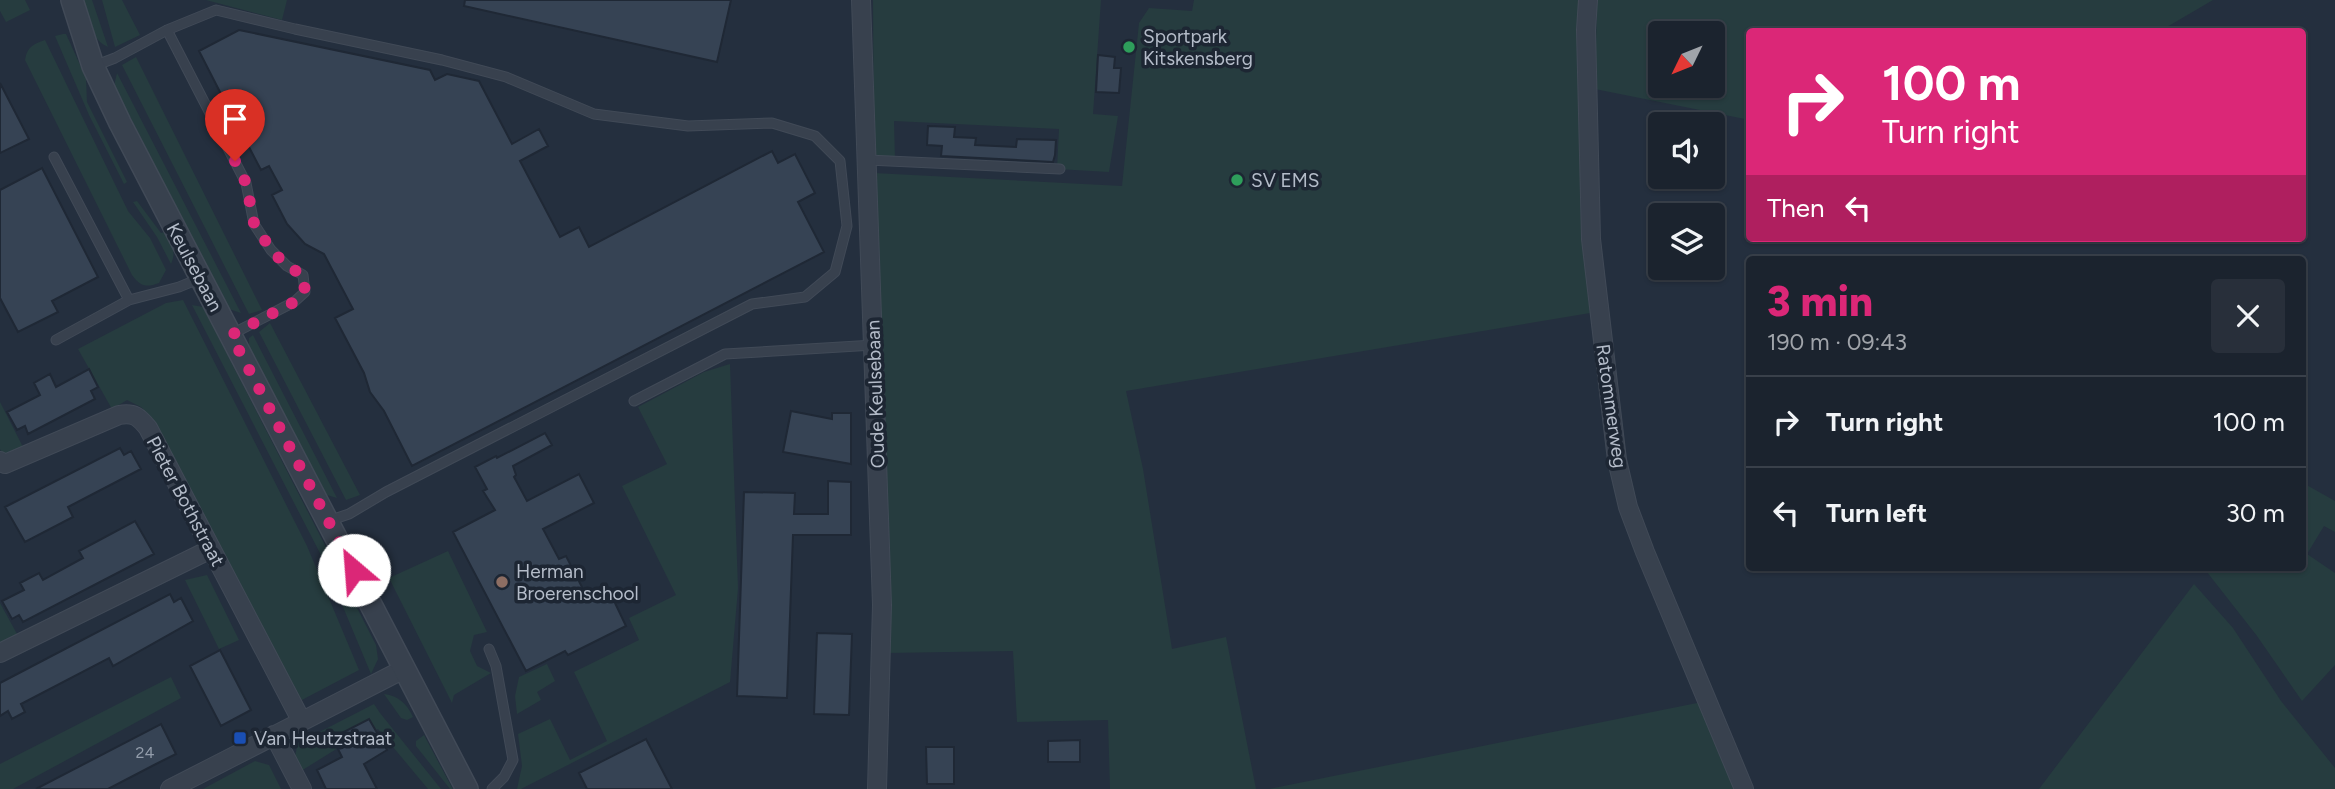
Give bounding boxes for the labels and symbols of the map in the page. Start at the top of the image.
north arrow [1648,21,1726,98]
place label: Sportpark Kitskensberg [1143,25,1253,70]
marker: Sportpark Kitskensberg [1121,39,1137,55]
pin [205,89,265,161]
place label: SV EMS [1251,169,1320,192]
marker: SV EMS [1229,172,1245,188]
street label: Keulsebaan [162,219,227,315]
street label: Oude Keulsebaan [861,319,890,469]
street label: Ratommerweg [1591,343,1632,470]
street label: Pieter Bothstraat [142,432,229,570]
position arrow [317,533,391,607]
place label: Herman Broerenschool [516,560,639,605]
marker: Herman Broerenschool [494,574,510,590]
place label: Van Heutzstraat [254,727,392,750]
marker: Van Heutzstraat [232,730,248,746]
house number: 24 [136,743,154,762]

